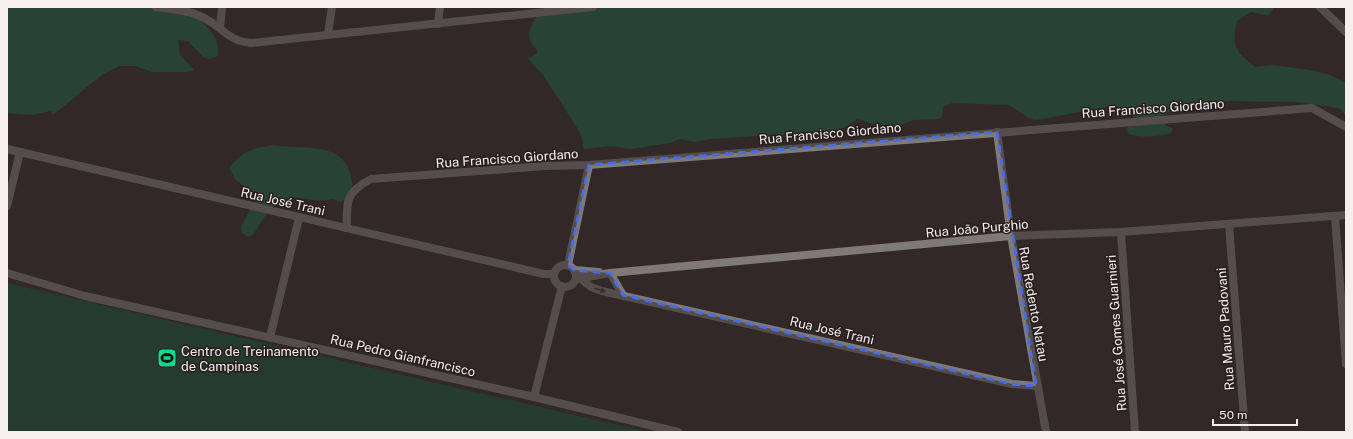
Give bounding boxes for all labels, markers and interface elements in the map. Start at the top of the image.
street label: Rua Francisco Giordano [1081,96,1225,121]
street label: Rua Francisco Giordano [758,120,902,147]
street label: Rua Francisco Giordano [435,146,579,171]
street label: Rua José Trani [239,185,326,218]
street label: Rua João Purghio [925,217,1029,240]
street label: Rua Redento Natau [1016,245,1051,363]
street label: Rua José Gomes Guarnieri [1104,254,1129,412]
street label: Rua Mauro Padovani [1214,267,1237,391]
one-way arrow [595,287,607,293]
street label: Rua José Trani [788,314,875,347]
street label: Rua Pedro Gianfrancisco [329,331,477,379]
place label: Centro de Treinamento de Campinas [181,344,319,374]
sports icon: Centro de Treinamento de Campinas [156,347,178,369]
scale bar [1213,401,1297,427]
text: 50 m [1219,408,1247,422]

